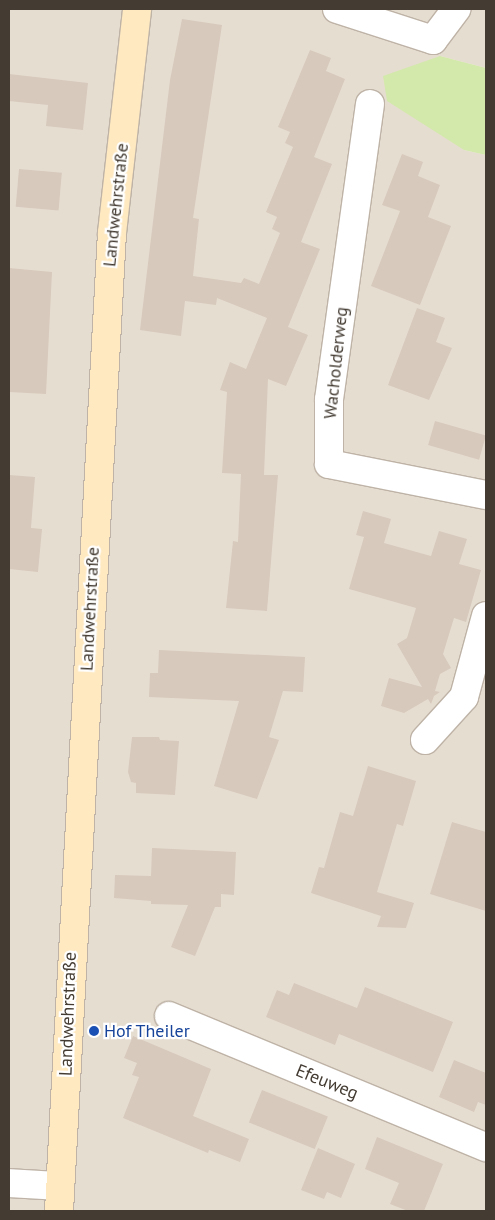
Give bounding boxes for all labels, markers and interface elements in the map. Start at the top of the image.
street label: Landwehrstraße [99,142,133,268]
street label: Wacholderweg [319,306,353,420]
street label: Landwehrstraße [76,546,104,672]
street label: Landwehrstraße [55,952,81,1076]
place label: Hof Theiler [104,1020,190,1042]
marker: Hof Theiler [88,1025,100,1037]
street label: Efeuweg [293,1060,361,1104]

